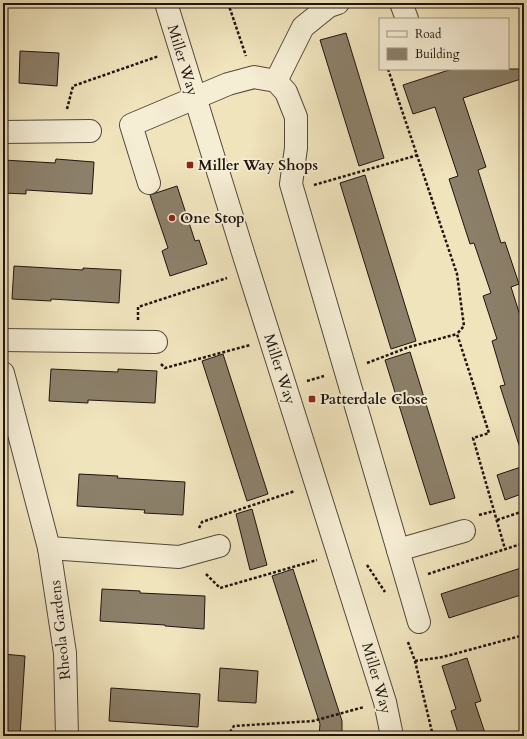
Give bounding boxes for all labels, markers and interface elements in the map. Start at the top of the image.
legend [379,18,509,70]
street label: Miller Way [163,22,203,98]
text: Road [415,26,442,42]
text: Building [415,46,460,62]
place label: Miller Way Shops [198,155,318,175]
marker: Miller Way Shops [185,160,195,170]
place label: One Stop [180,208,245,228]
marker: One Stop [167,213,177,223]
street label: Miller Way [259,331,301,407]
place label: Patterdale Close [320,389,428,409]
marker: Patterdale Close [307,394,317,404]
street label: Rheola Gardens [45,579,75,681]
street label: Miller Way [357,640,397,716]

